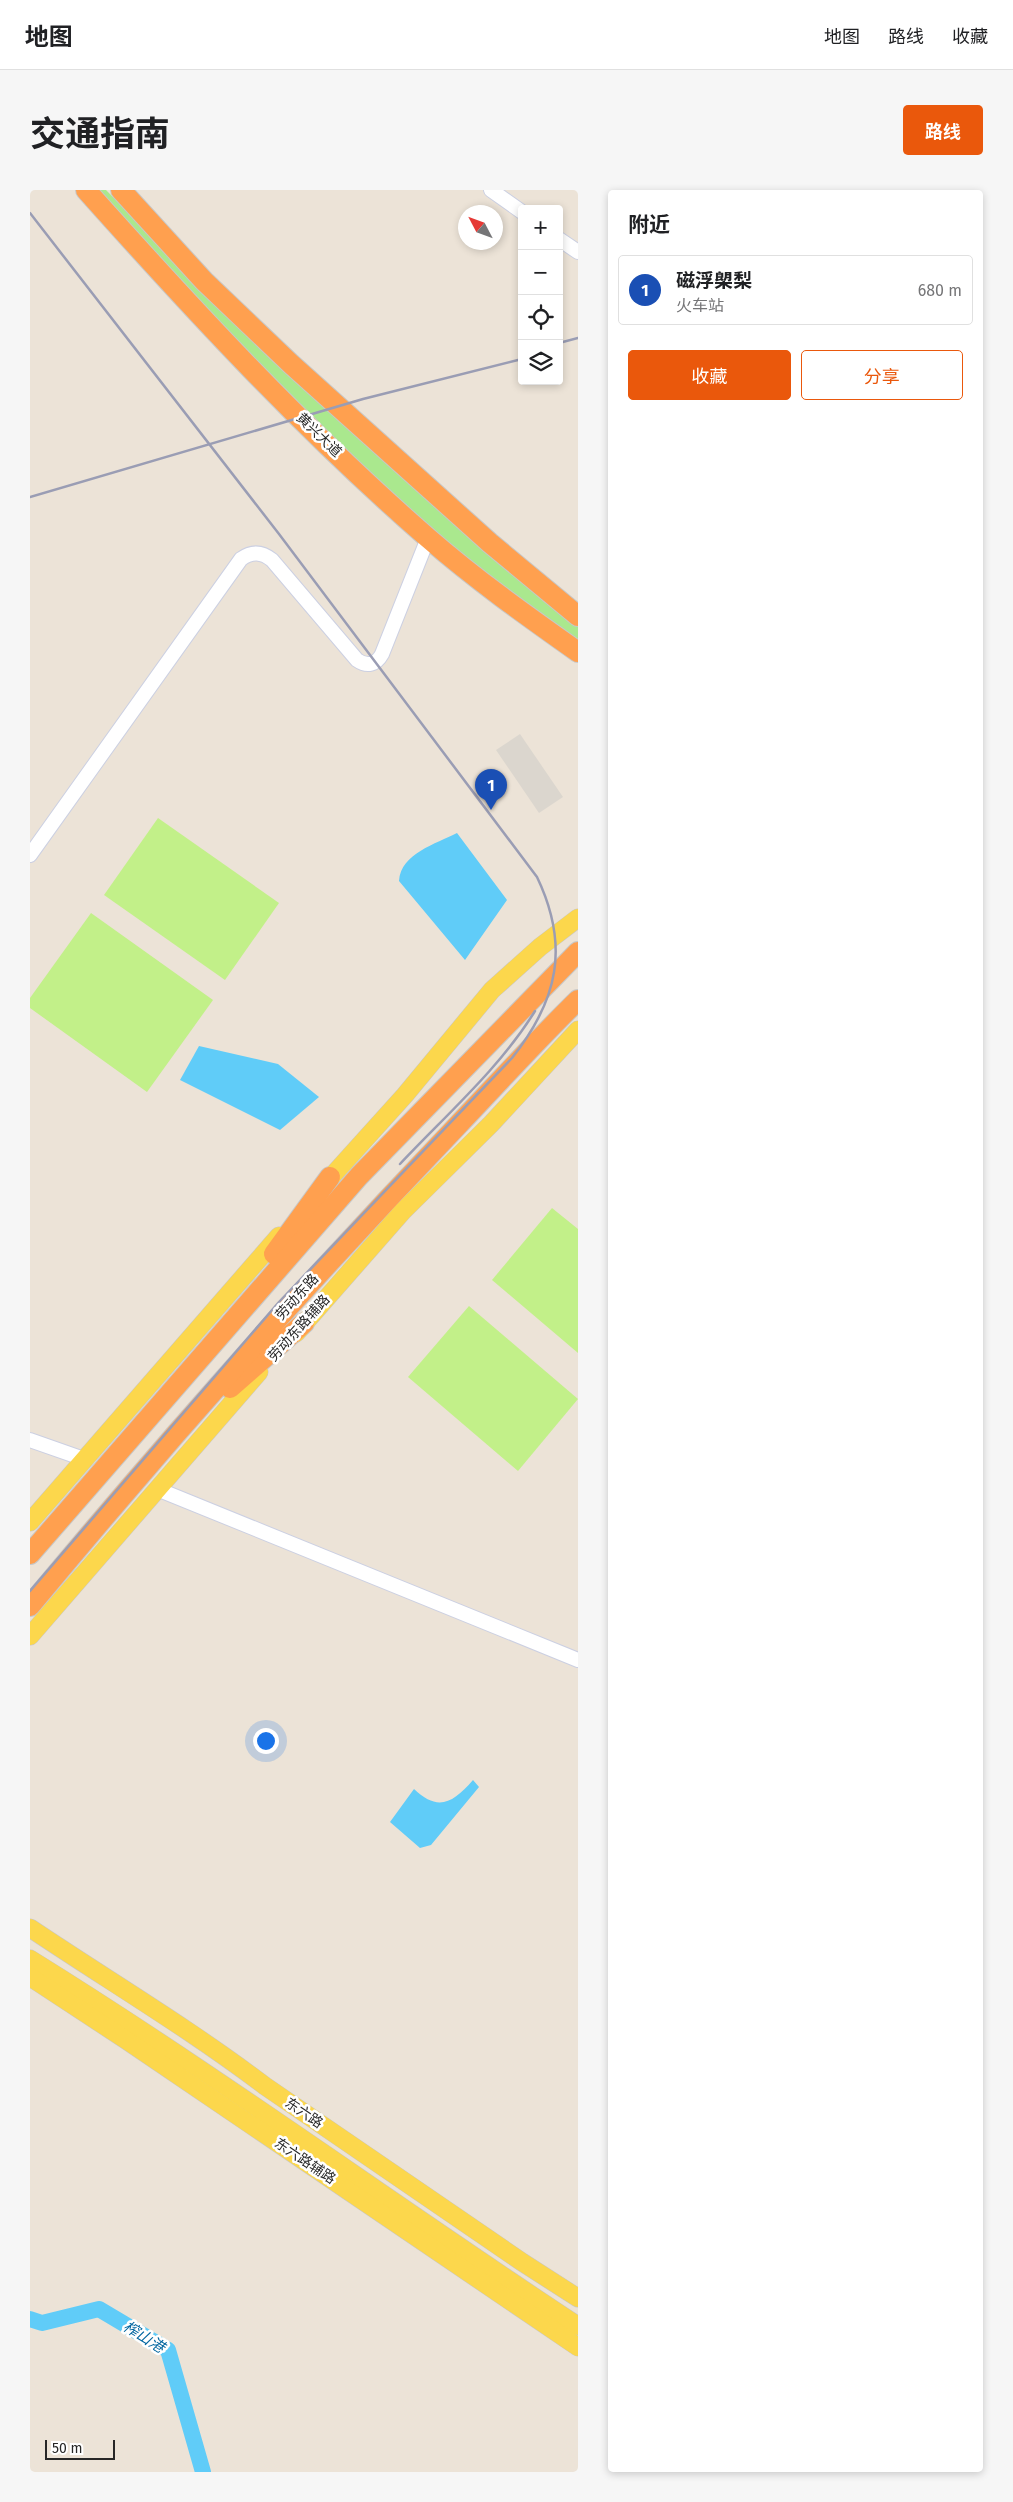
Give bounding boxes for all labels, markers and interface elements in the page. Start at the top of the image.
text: 地图 [25,23,73,51]
text: 地图 [824,26,860,48]
text: 路线 [888,26,924,48]
text: 收藏 [952,26,988,48]
button: 路线 [903,105,983,155]
text: 交通指南 [30,113,170,155]
north arrow [458,205,503,250]
map controls [518,205,563,385]
button: + [518,205,563,250]
text: 附近 [628,212,670,238]
button: − [518,250,563,295]
text: 磁浮㮾梨 [676,269,752,292]
text: 1 [641,281,649,300]
text: 680 m [918,281,962,300]
button: locate [518,295,563,340]
text: 火车站 [676,296,724,315]
button: layers [518,340,563,385]
button: 收藏 [628,350,791,400]
button: 分享 [801,350,963,400]
street label: 黄兴大道 [293,409,345,461]
pin: 1 [475,769,507,810]
street label: 劳动东路 [272,1271,322,1323]
street label: 劳动东路辅路 [265,1291,333,1365]
your location [253,1728,279,1754]
street label: 东六路 [282,2094,326,2132]
street label: 东六路辅路 [271,2134,339,2188]
water label: 榨山港 [120,2317,170,2358]
scale bar [45,2437,115,2460]
text: 50 m [52,2440,83,2457]

